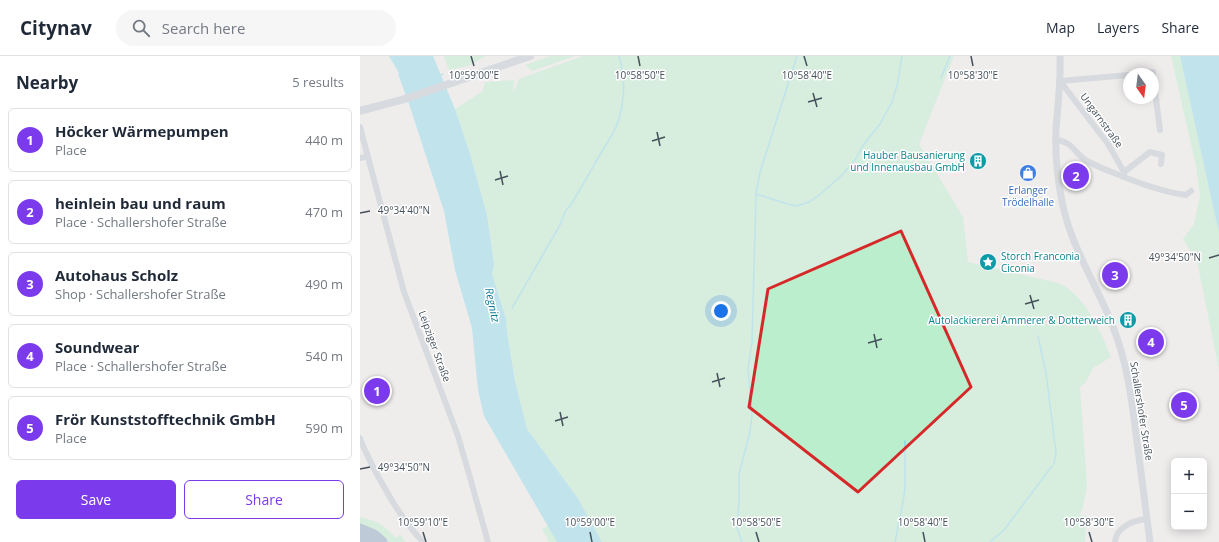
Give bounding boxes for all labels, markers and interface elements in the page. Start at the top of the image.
search box [116,10,396,46]
text: Citynav [20,15,92,41]
icon: search [130,17,152,39]
text: Search here [162,18,245,38]
text: Map [1046,18,1075,37]
text: Layers [1097,18,1139,37]
text: Share [1161,18,1199,37]
text: 10°59'00"E [449,68,499,82]
text: 10°58'50"E [615,68,665,82]
text: 10°58'40"E [782,68,832,82]
text: 10°58'30"E [948,68,998,82]
north arrow [1123,68,1159,104]
text: Nearby [16,71,78,94]
text: 5 results [292,73,344,91]
street label: Ungarnstraße [1077,90,1127,150]
text: Höcker Wärmepumpen [55,121,229,141]
text: 1 [26,131,34,149]
text: 440 m [305,131,343,149]
text: Place [55,141,87,159]
place label: Hauber Bausanierung und Innenausbau GmbH [850,148,966,174]
building icon: Hauber Bausanierung und Innenausbau GmbH [968,151,988,171]
pin: 2 [1063,161,1089,191]
shop icon: Erlanger Trödelhalle [1018,163,1038,183]
place label: Erlanger Trödelhalle [1002,183,1054,209]
text: heinlein bau und raum [55,193,226,213]
text: 2 [26,203,34,221]
text: 470 m [305,203,343,221]
text: 49°34'40"N [378,203,430,217]
text: Place · Schallershofer Straße [55,213,227,231]
place label: Storch Franconia Ciconia [1001,249,1080,275]
text: 49°34'50"N [1149,250,1201,264]
place icon: Storch Franconia Ciconia [978,252,998,272]
pin: 3 [1102,260,1128,290]
text: Autohaus Scholz [55,265,178,285]
text: 3 [26,275,34,293]
text: 490 m [305,275,343,293]
text: Shop · Schallershofer Straße [55,285,226,303]
water label: Regnitz [482,286,504,324]
your location [711,301,731,321]
street label: Leipziger Straße [416,308,455,384]
building icon: Autolackiererei Ammerer & Dotterweich [1118,310,1138,330]
place label: Autolackiererei Ammerer & Dotterweich [929,313,1115,327]
pin: 4 [1138,327,1164,357]
text: Soundwear [55,337,139,357]
text: 4 [26,347,34,365]
text: 540 m [305,347,343,365]
text: Place · Schallershofer Straße [55,357,227,375]
street label: Schallershofer Straße [1127,361,1157,462]
pin: 1 [364,376,390,406]
pin: 5 [1171,390,1197,420]
text: Frör Kunststofftechnik GmbH [55,409,276,429]
text: 5 [26,419,34,437]
text: 590 m [305,419,343,437]
text: Place [55,429,87,447]
map controls [1171,458,1207,530]
button: + [1171,458,1207,494]
text: 49°34'50"N [378,460,430,474]
button: Save [16,480,176,519]
button: Share [184,480,344,519]
button: − [1171,494,1207,530]
text: 10°59'10"E [398,515,448,529]
text: 10°59'00"E [565,515,615,529]
text: 10°58'50"E [731,515,781,529]
text: 10°58'40"E [898,515,948,529]
text: 10°58'30"E [1064,515,1114,529]

